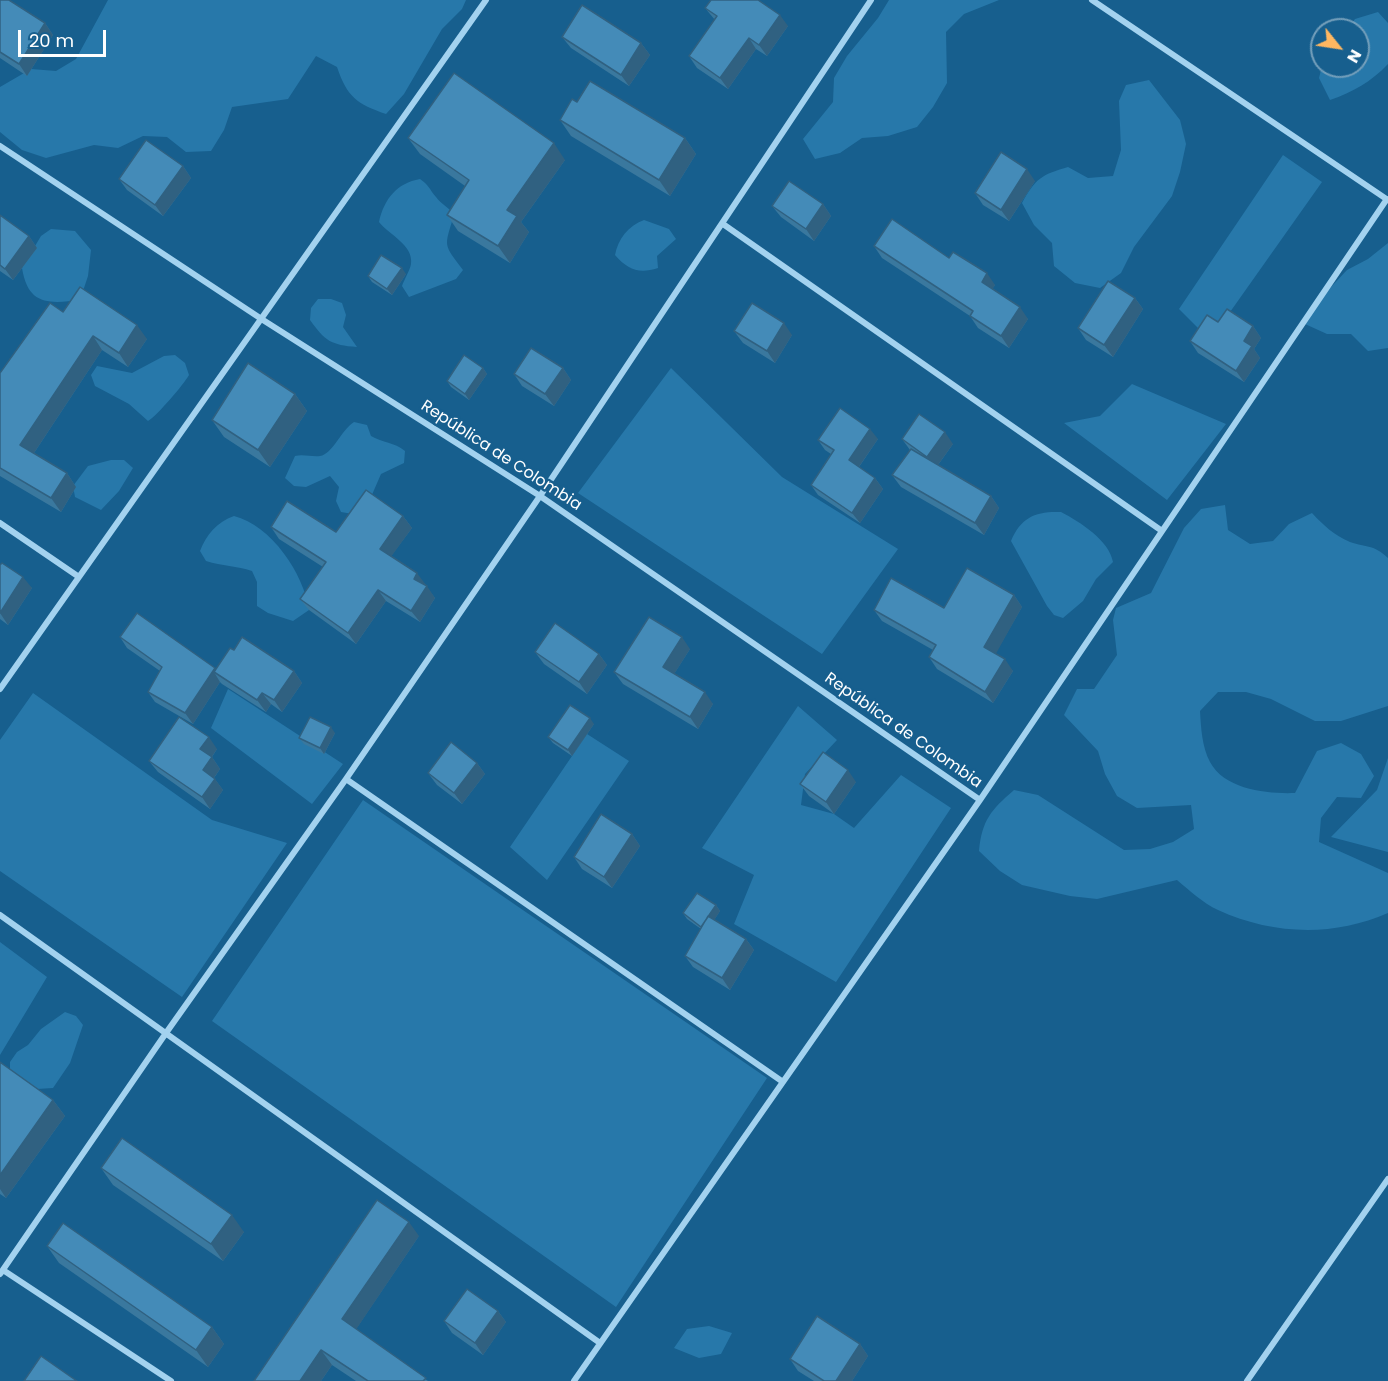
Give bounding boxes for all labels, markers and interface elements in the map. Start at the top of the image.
scale bar [21,18,110,56]
north arrow [1310,18,1370,78]
text: 20 m [29,28,74,53]
text: N [1341,45,1367,67]
street label: República de Colombia [417,397,585,515]
street label: República de Colombia [820,669,986,793]

